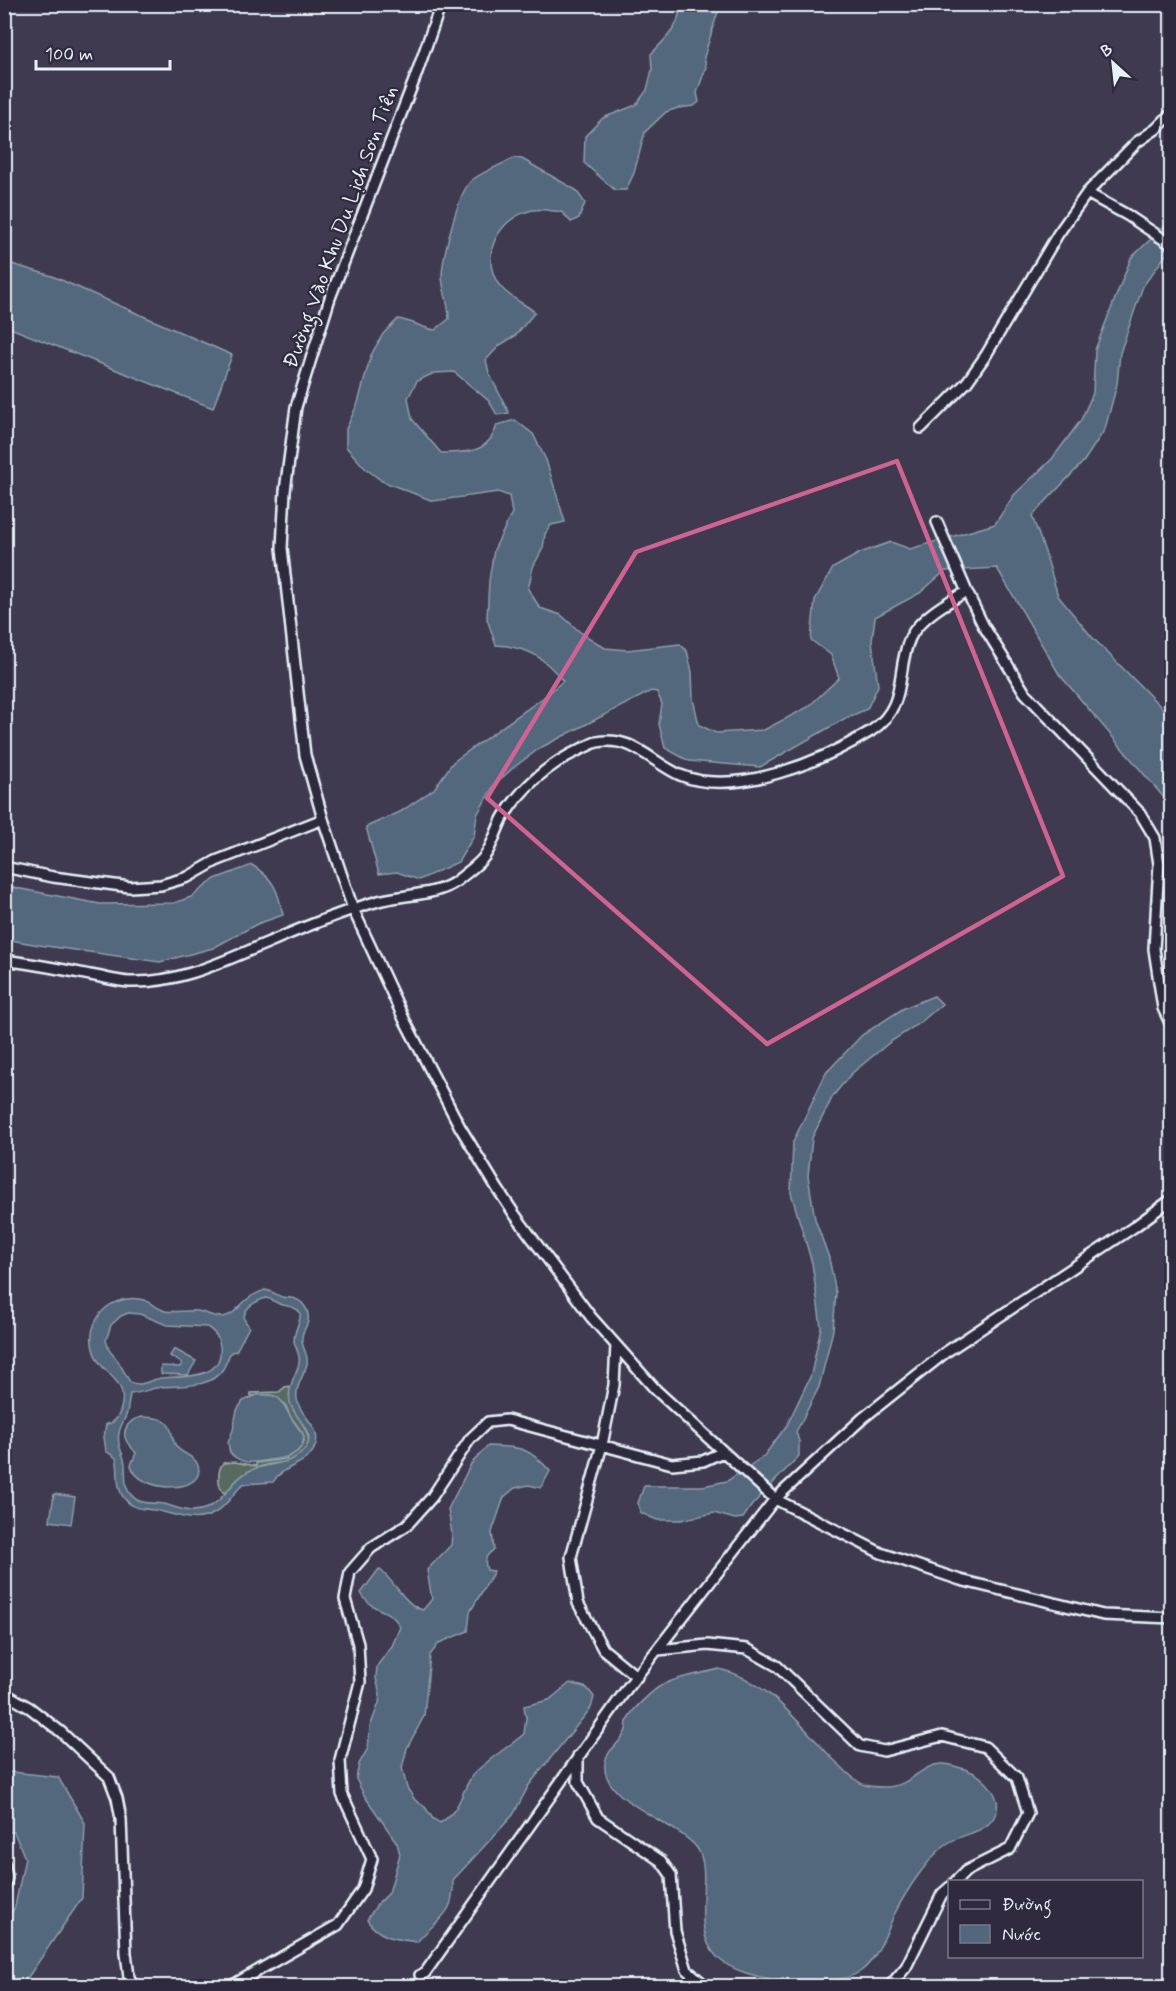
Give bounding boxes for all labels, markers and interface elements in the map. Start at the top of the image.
scale bar [36,33,170,71]
north arrow [1083,33,1143,93]
text: B [1098,39,1116,63]
text: 100 m [45,43,93,67]
street label: Đường Vào Khu Du Lịch Sơn Tiên [277,82,407,373]
legend [948,1880,1143,1958]
text: Đường [1002,1893,1052,1919]
text: Nước [1002,1923,1041,1947]

